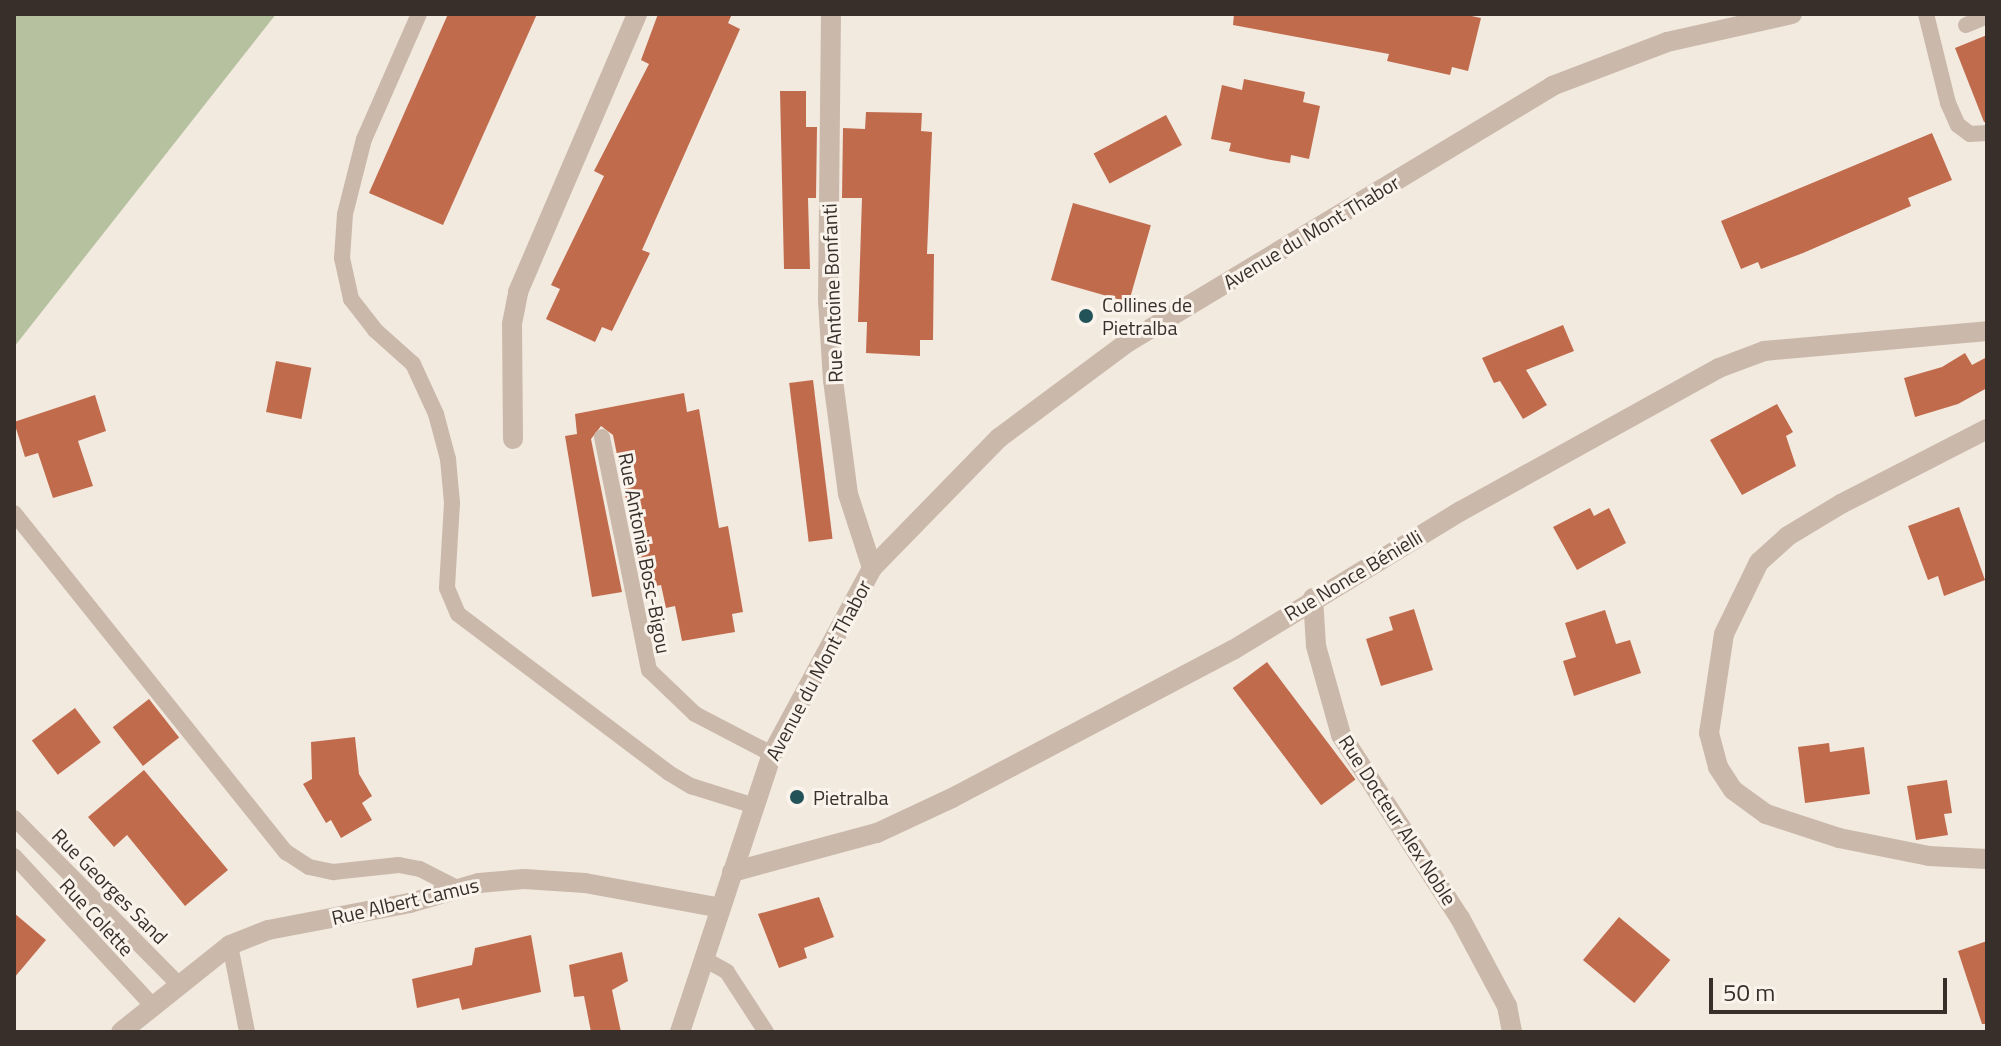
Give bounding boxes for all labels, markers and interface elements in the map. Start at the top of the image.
street label: Avenue du Mont Thabor [1219,170,1403,294]
street label: Rue Antoine Bonfanti [817,203,847,383]
place label: Collines de Pietralba [1102,292,1192,339]
marker: Collines de Pietralba [1077,307,1095,325]
street label: Rue Antonia Bosc-Bigou [614,451,676,655]
street label: Rue Nonce Bénielli [1280,524,1426,626]
street label: Avenue du Mont Thabor [760,576,876,764]
street label: Rue Docteur Alex Noble [1334,731,1462,909]
place label: Pietralba [813,785,888,809]
marker: Pietralba [788,788,806,806]
street label: Rue Georges Sand [47,823,173,949]
street label: Rue Albert Camus [329,872,481,930]
street label: Rue Colette [55,873,139,961]
scale bar [1713,962,1951,1012]
text: 50 m [1723,974,1775,1010]

